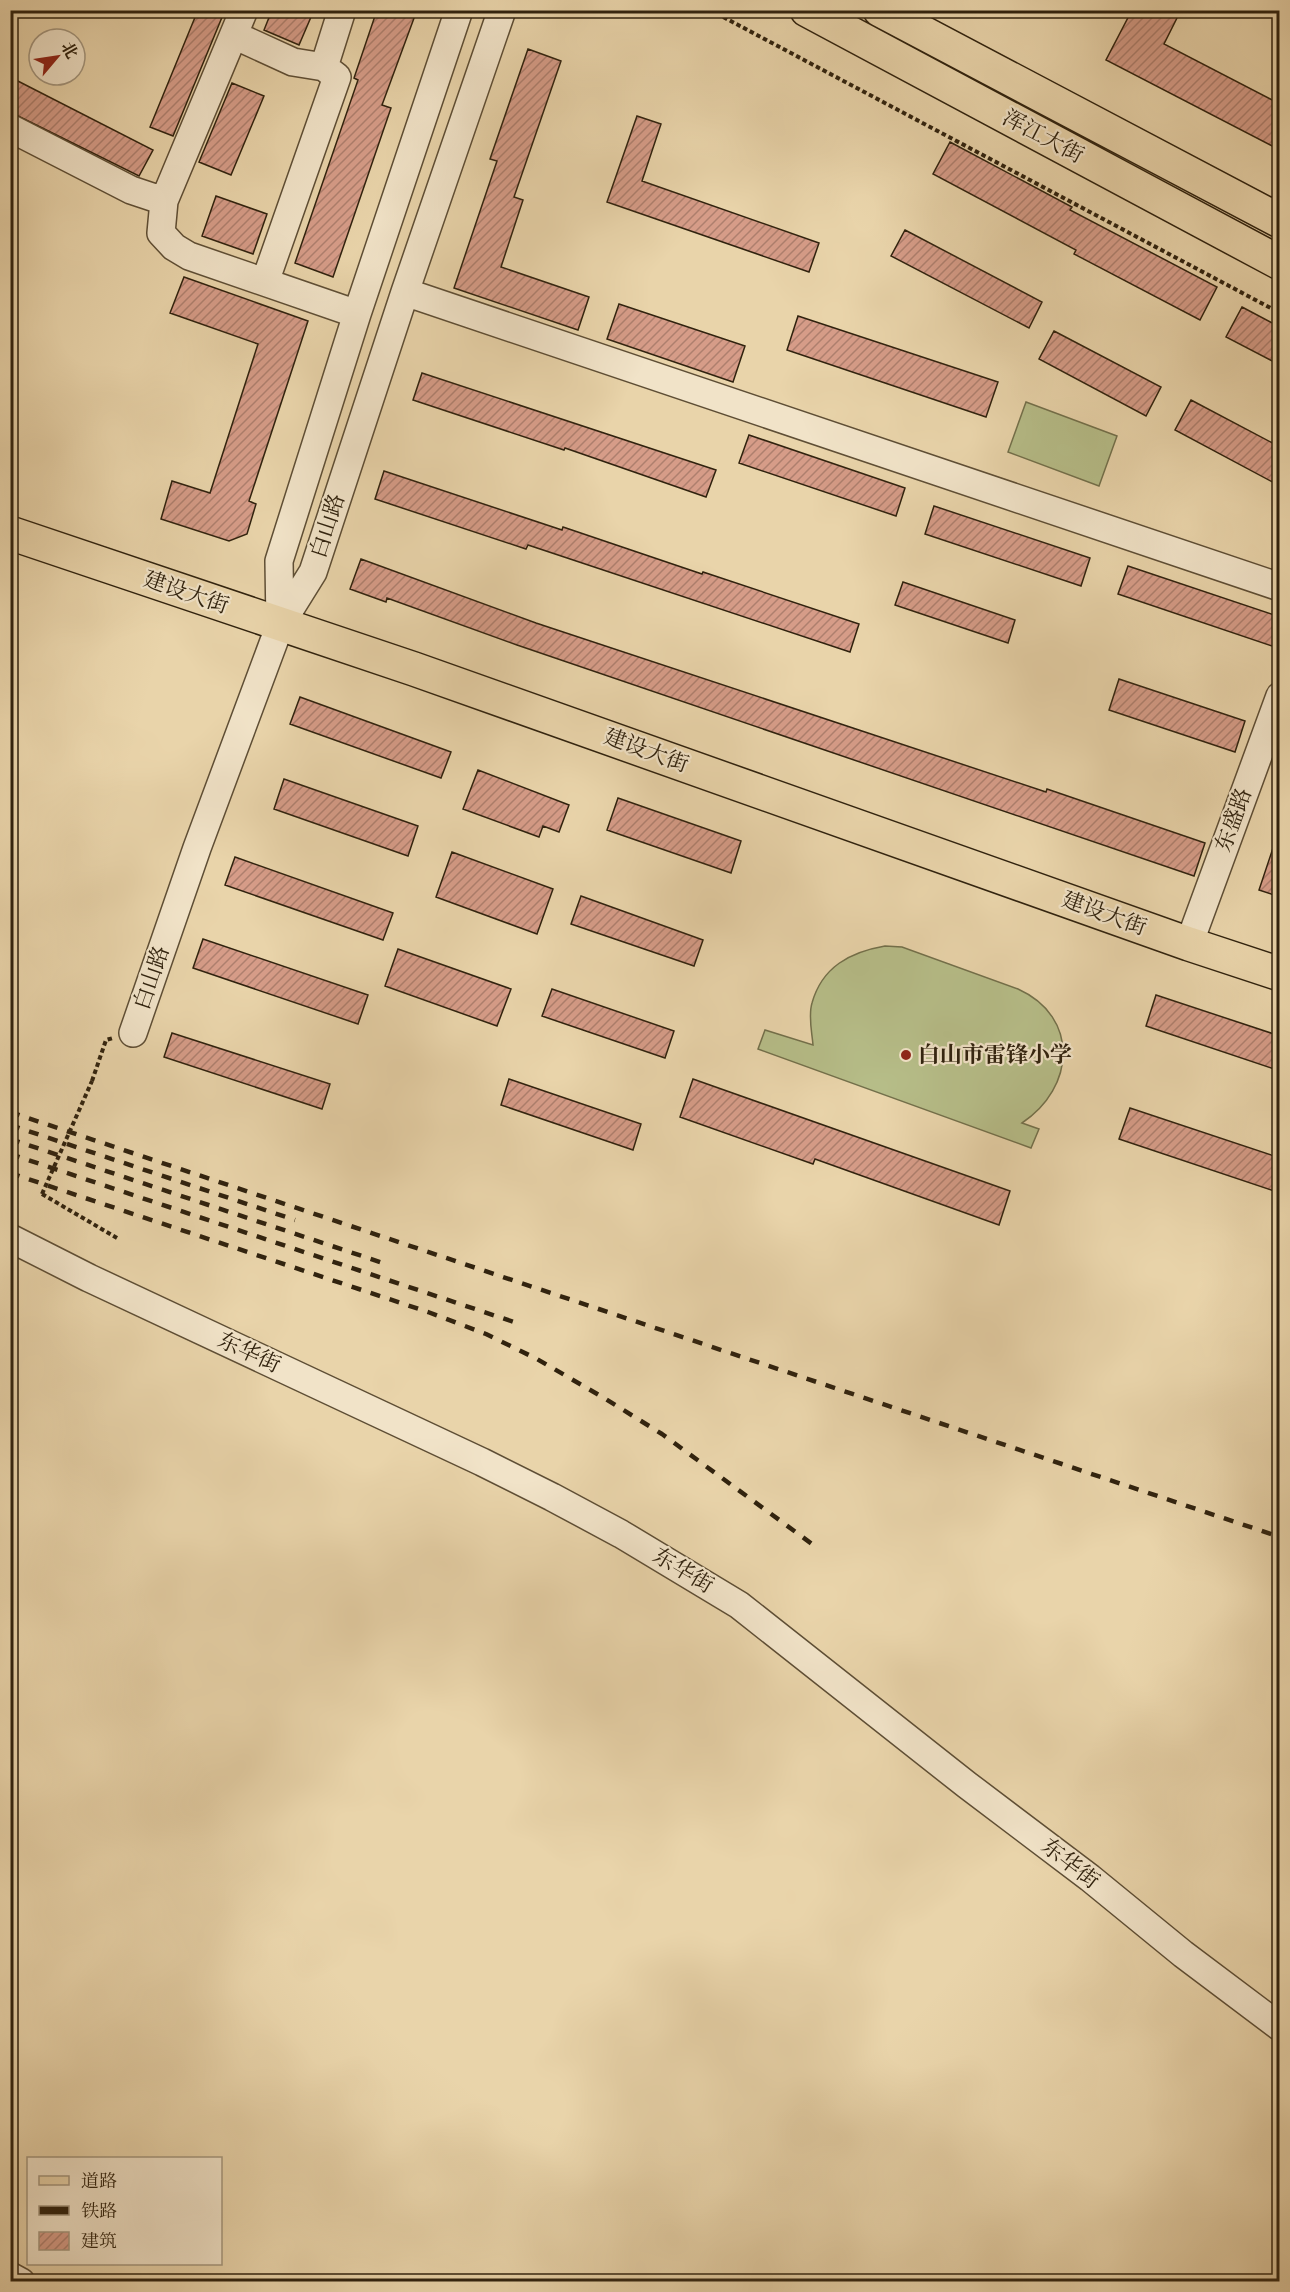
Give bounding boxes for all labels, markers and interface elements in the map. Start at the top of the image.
north arrow [27,27,87,87]
text: 北 [57,38,82,62]
street label: 浑江大街 [998,104,1088,170]
street label: 白山路 [305,490,351,562]
street label: 建设大街 [140,566,232,620]
street label: 建设大街 [600,723,692,779]
street label: 东盛路 [1210,784,1258,856]
street label: 建设大街 [1058,886,1150,942]
street label: 白山路 [128,942,176,1014]
place label: 白山市雷锋小学 [918,1042,1072,1069]
marker: 白山市雷锋小学 [899,1048,913,1062]
street label: 东华街 [213,1327,285,1379]
street label: 东华街 [648,1542,718,1600]
street label: 东华街 [1036,1833,1104,1895]
legend [27,2157,222,2265]
text: 道路 [81,2171,117,2193]
text: 铁路 [81,2201,117,2223]
text: 建筑 [81,2231,117,2253]

